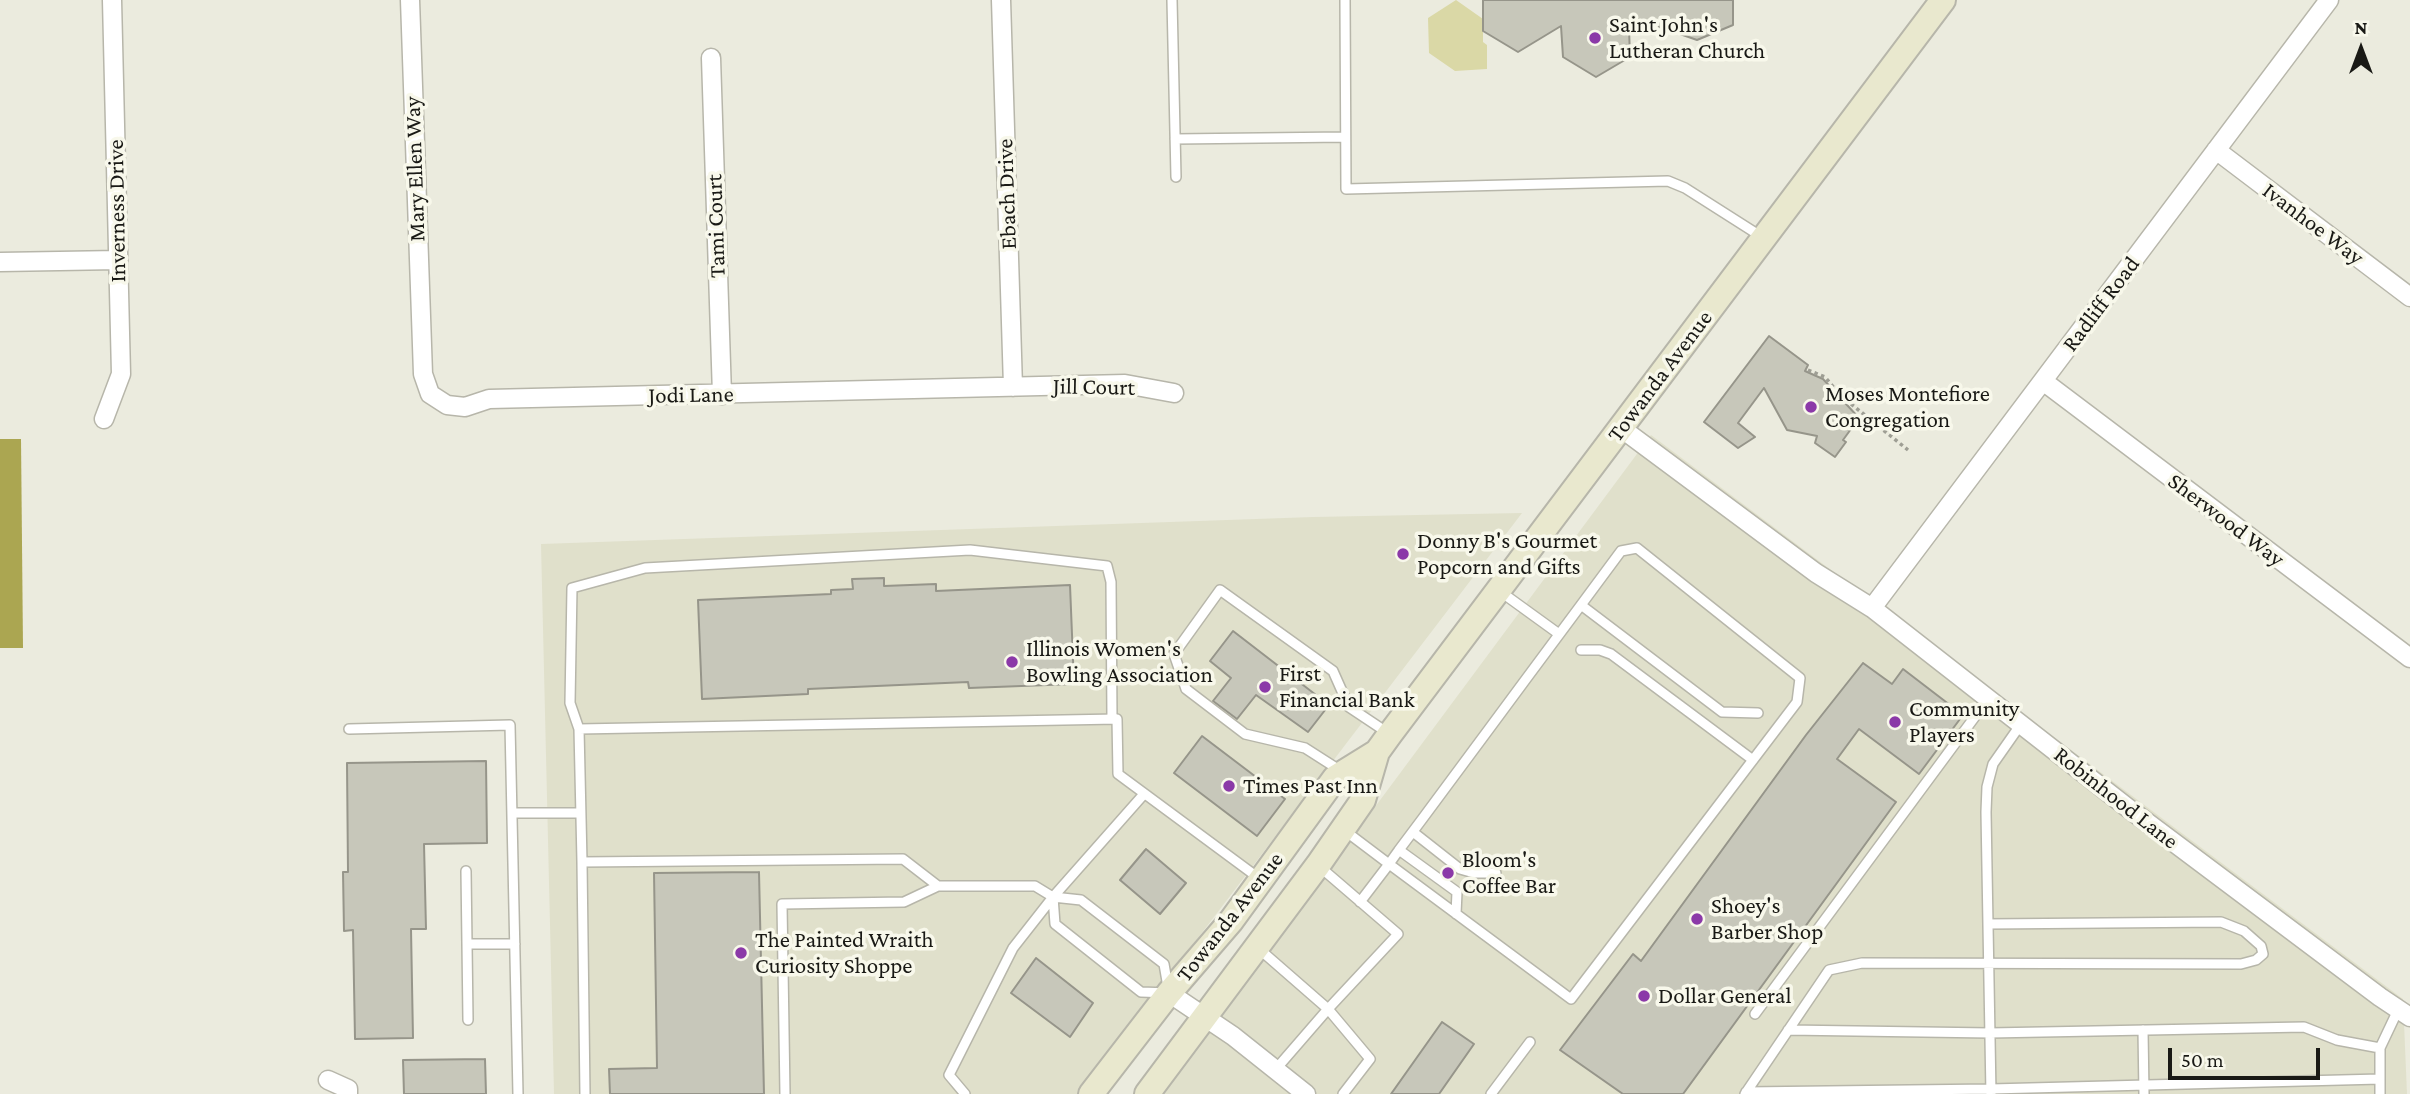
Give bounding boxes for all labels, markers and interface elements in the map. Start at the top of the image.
place label: Saint John's Lutheran Church [1609,11,1765,65]
north arrow [2326,14,2396,84]
text: N [2355,17,2367,38]
marker: Saint John's Lutheran Church [1587,30,1603,46]
street label: Mary Ellen Way [399,96,431,242]
street label: Ebach Drive [991,138,1023,250]
street label: Inverness Drive [102,139,132,283]
street label: Tami Court [700,174,732,278]
street label: Ivanhoe Way [2257,177,2369,271]
street label: Radliff Road [2056,251,2146,357]
street label: Towanda Avenue [1602,305,1718,447]
street label: Jill Court [1053,372,1135,402]
street label: Jodi Lane [648,380,734,410]
place label: Moses Montefiore Congregation [1825,380,1990,434]
marker: Moses Montefiore Congregation [1803,399,1819,415]
street label: Sherwood Way [2162,467,2290,573]
place label: Donny B's Gourmet Popcorn and Gifts [1417,527,1597,581]
marker: Donny B's Gourmet Popcorn and Gifts [1395,546,1411,562]
place label: Illinois Women's Bowling Association [1026,635,1213,689]
marker: Illinois Women's Bowling Association [1004,654,1020,670]
place label: First Financial Bank [1279,660,1415,714]
marker: First Financial Bank [1257,679,1273,695]
place label: Community Players [1909,695,2019,749]
marker: Community Players [1887,714,1903,730]
street label: Robinhood Lane [2048,741,2184,855]
place label: Times Past Inn [1243,772,1378,800]
marker: Times Past Inn [1221,778,1237,794]
street label: Towanda Avenue [1171,846,1289,988]
place label: Bloom's Coffee Bar [1462,846,1556,900]
marker: Bloom's Coffee Bar [1440,865,1456,881]
place label: Shoey's Barber Shop [1711,892,1823,946]
marker: Shoey's Barber Shop [1689,911,1705,927]
place label: The Painted Wraith Curiosity Shoppe [755,926,934,980]
marker: The Painted Wraith Curiosity Shoppe [733,945,749,961]
place label: Dollar General [1658,982,1791,1010]
marker: Dollar General [1636,988,1652,1004]
scale bar [2172,1034,2324,1078]
text: 50 m [2181,1048,2224,1072]

